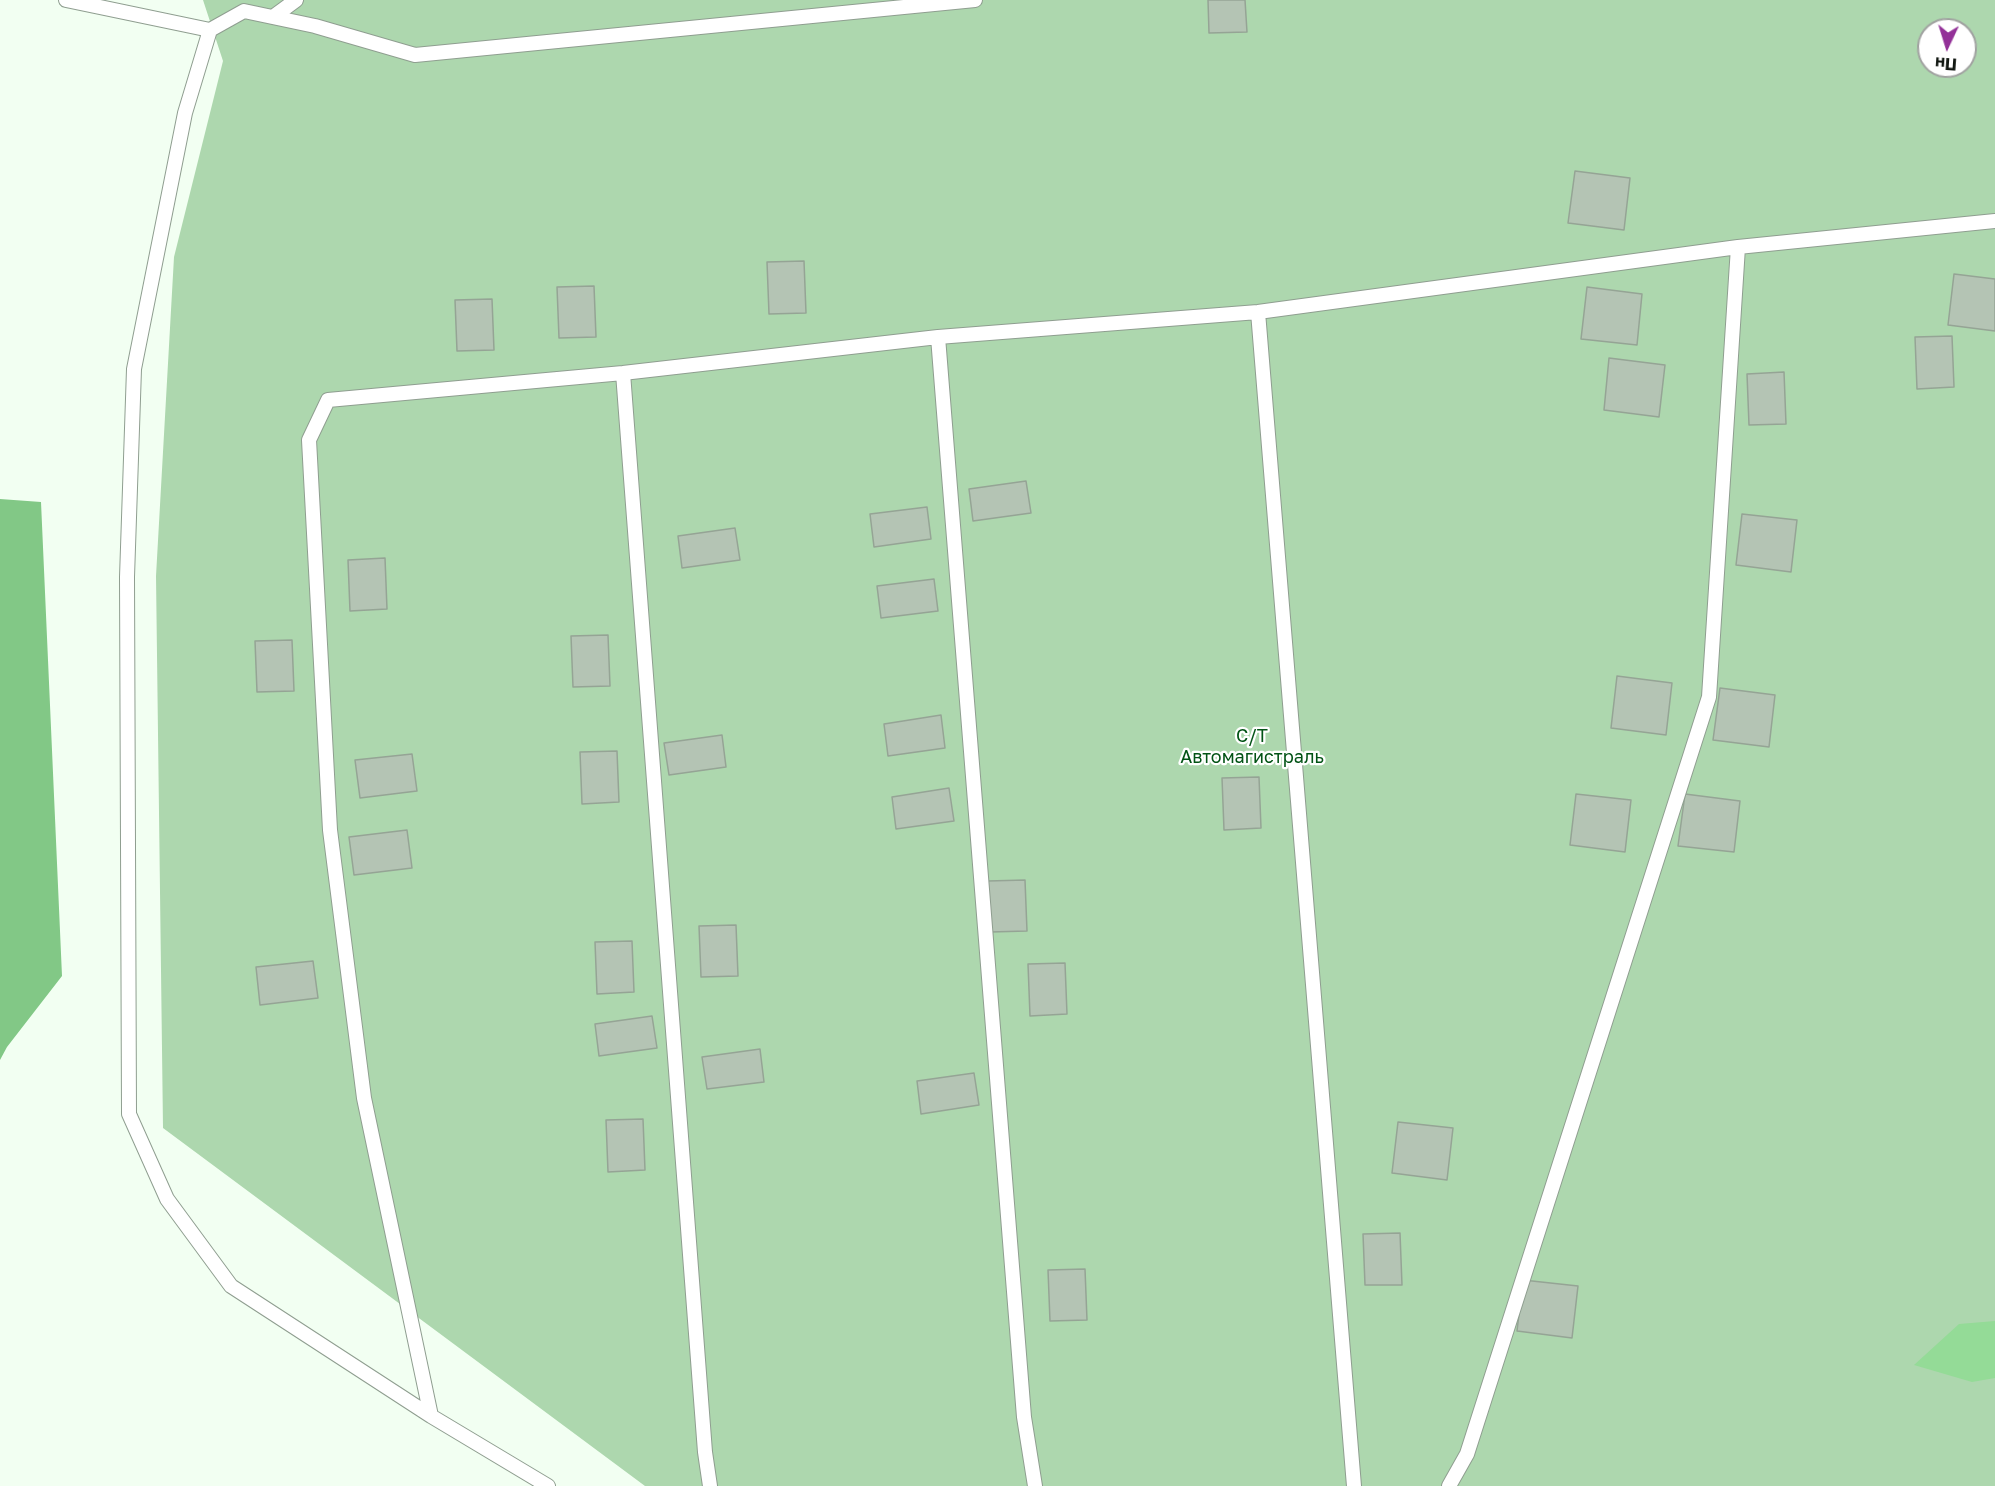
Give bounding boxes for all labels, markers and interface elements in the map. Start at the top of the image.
north arrow [1917,18,1977,78]
text: Пн [1934,53,1957,75]
park label: С/Т Автомагистраль [1180,725,1324,768]

